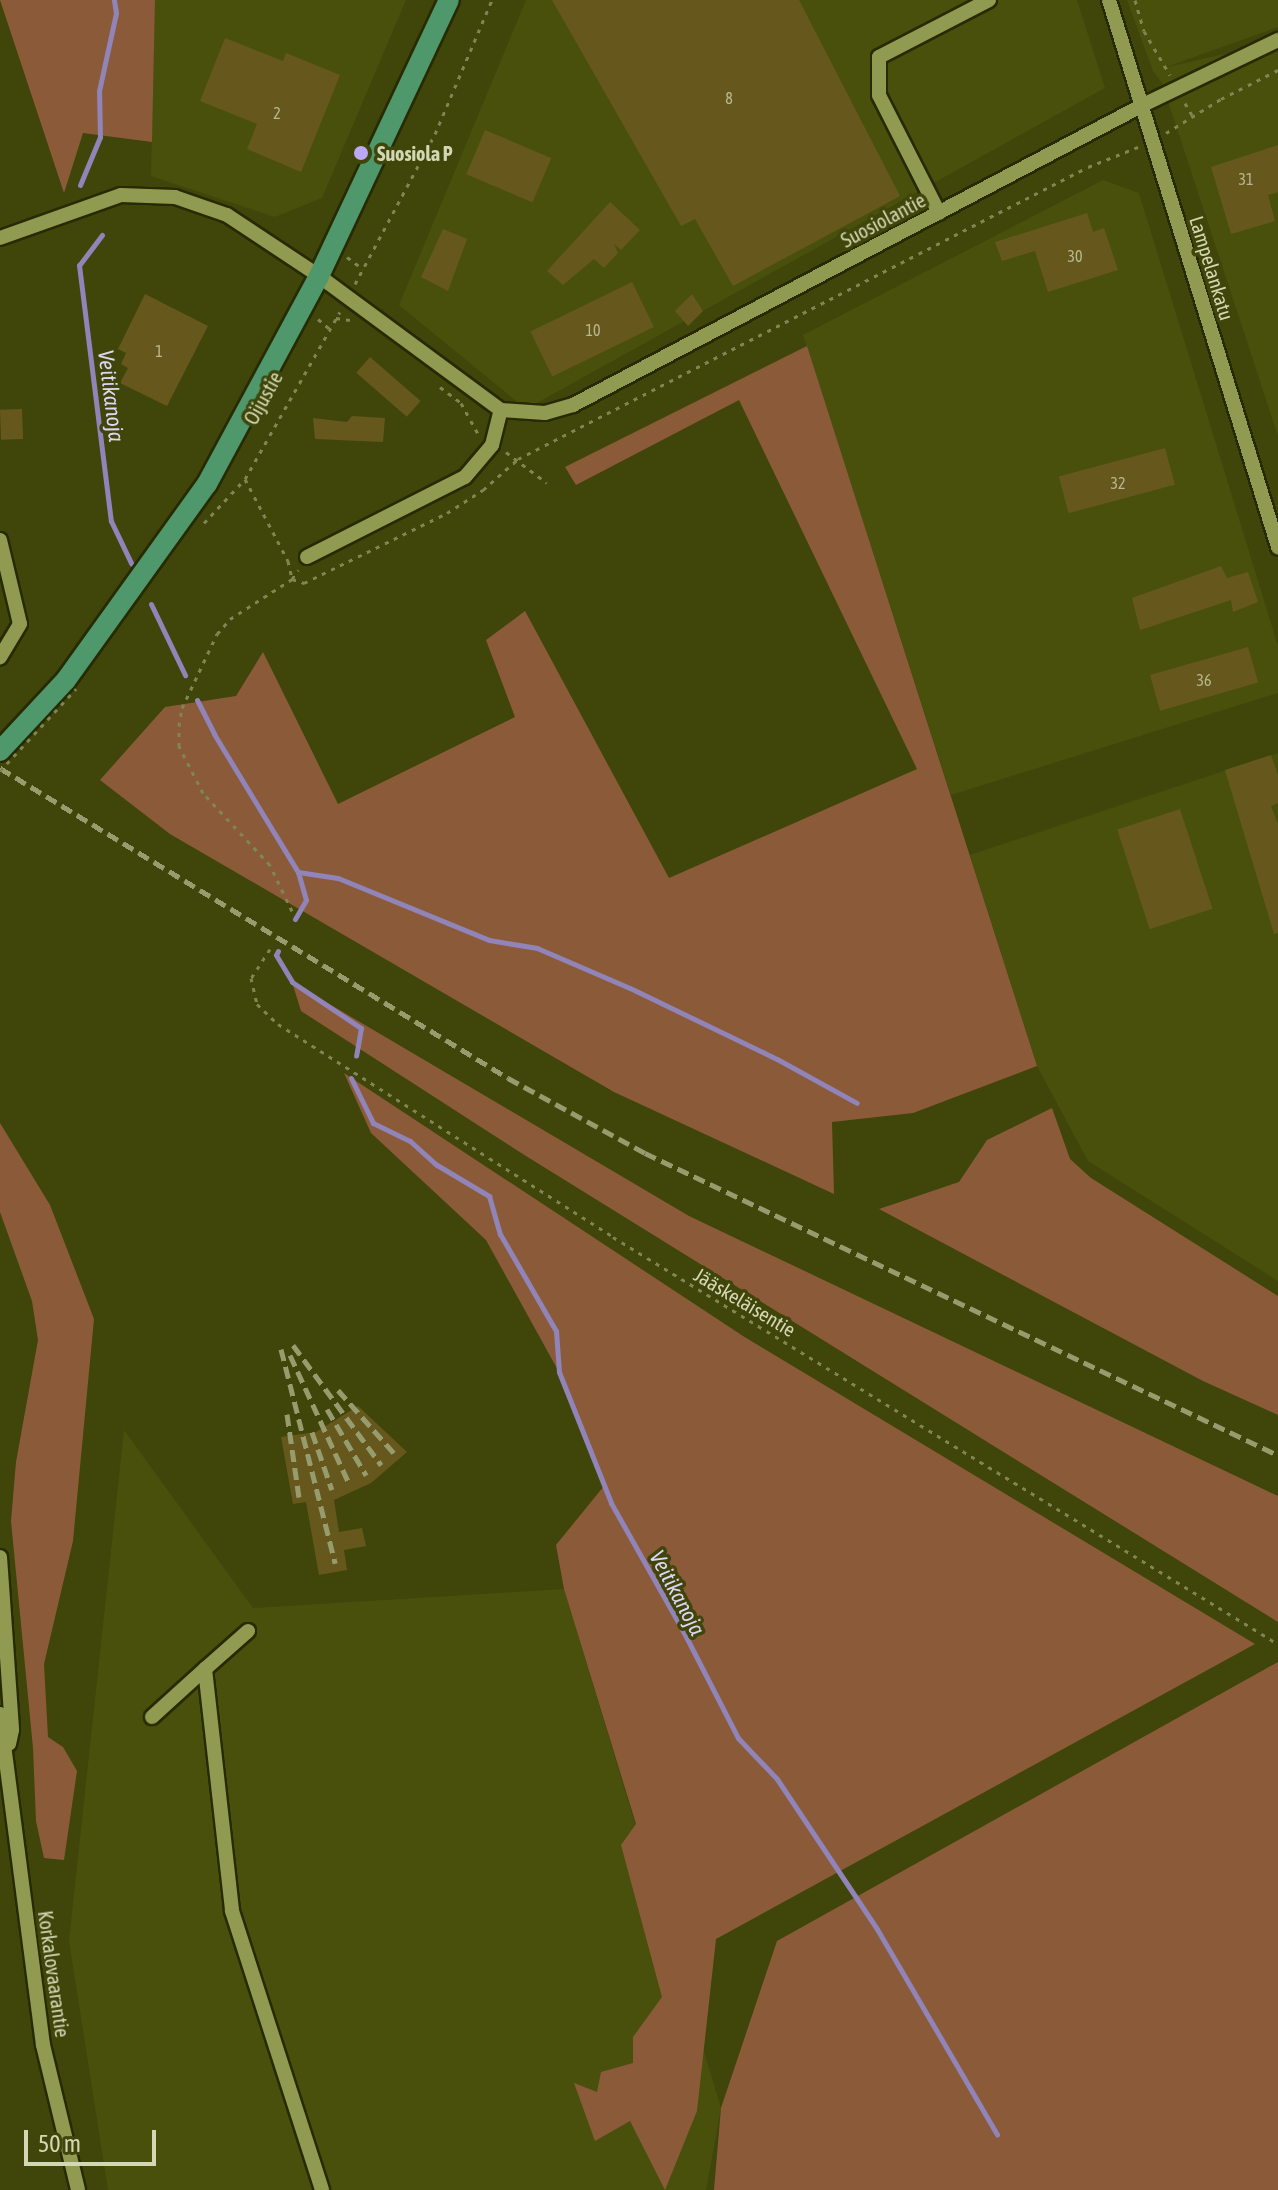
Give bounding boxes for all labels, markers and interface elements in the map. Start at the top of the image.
house number: 8 [725,88,733,108]
house number: 2 [273,103,281,123]
place label: Suosiola P [377,141,453,165]
marker: Suosiola P [352,144,370,162]
house number: 31 [1238,169,1254,189]
street label: Suosiolantie [837,188,929,252]
street label: Lampelankatu [1185,213,1239,323]
house number: 30 [1067,246,1083,266]
house number: 10 [585,320,601,340]
house number: 1 [155,341,163,361]
water label: Veitikanoja [92,349,130,443]
street label: Oijustie [239,367,287,429]
house number: 32 [1110,473,1126,493]
house number: 36 [1196,670,1212,690]
street label: Jääskeläisentie [690,1262,800,1342]
water label: Veitikanoja [644,1546,710,1640]
street label: Korkalovaarantie [33,1909,75,2039]
scale bar [28,2114,160,2164]
text: 50 m [38,2130,81,2157]

